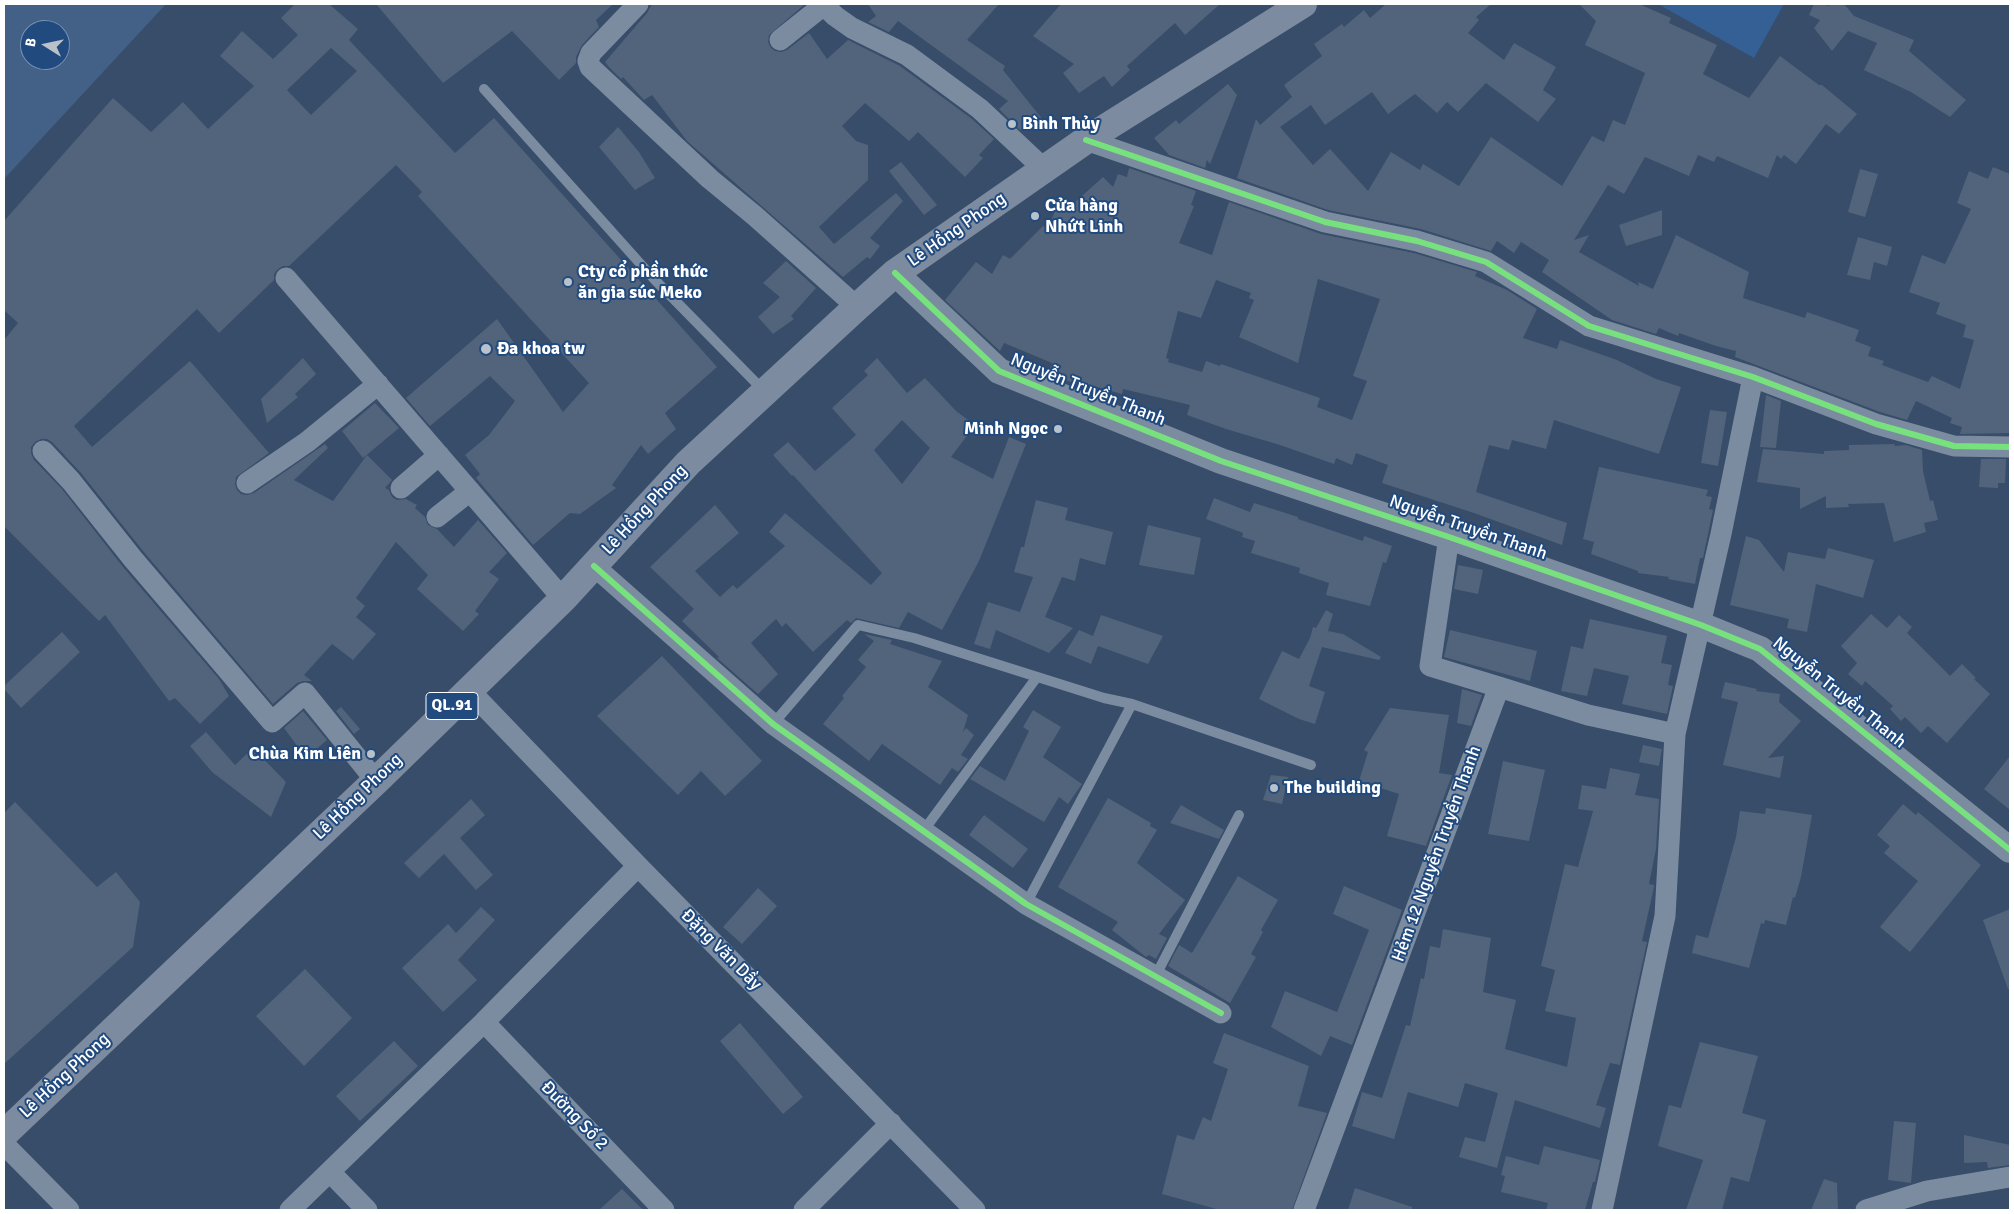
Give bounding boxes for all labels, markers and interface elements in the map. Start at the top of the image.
north arrow [20,20,70,70]
text: B [22,37,40,48]
place label: Bình Thủy [1022,113,1100,135]
marker: Bình Thủy [1006,118,1018,130]
street label: Lê Hồng Phong [904,188,1010,272]
place label: Cửa hàng Nhứt Linh [1045,195,1123,238]
marker: Cửa hàng Nhứt Linh [1029,210,1041,222]
place label: Cty cổ phần thức ăn gia súc Meko [578,261,708,304]
marker: Cty cổ phần thức ăn gia súc Meko [562,276,574,288]
place label: Đa khoa tw [497,338,585,360]
marker: Đa khoa tw [479,342,493,356]
street label: Nguyễn Truyền Thanh [1007,349,1169,431]
place label: Minh Ngọc [964,418,1048,440]
marker: Minh Ngọc [1052,423,1064,435]
street label: Lê Hồng Phong [598,460,692,560]
street label: Nguyễn Truyền Thanh [1386,491,1550,565]
street label: Nguyễn Truyền Thanh [1768,633,1910,753]
road number: QL.91 [426,692,478,719]
place label: Chùa Kim Liên [249,743,361,765]
street label: Hẻm 12 Nguyễn Truyền Thanh [1388,743,1486,965]
marker: Chùa Kim Liên [365,748,377,760]
street label: Lê Hồng Phong [309,749,407,845]
place label: The building [1284,777,1381,799]
marker: The building [1268,782,1280,794]
street label: Đặng Văn Dầy [676,905,766,995]
street label: Lê Hồng Phong [15,1029,115,1123]
street label: Đường Số 2 [536,1077,612,1155]

